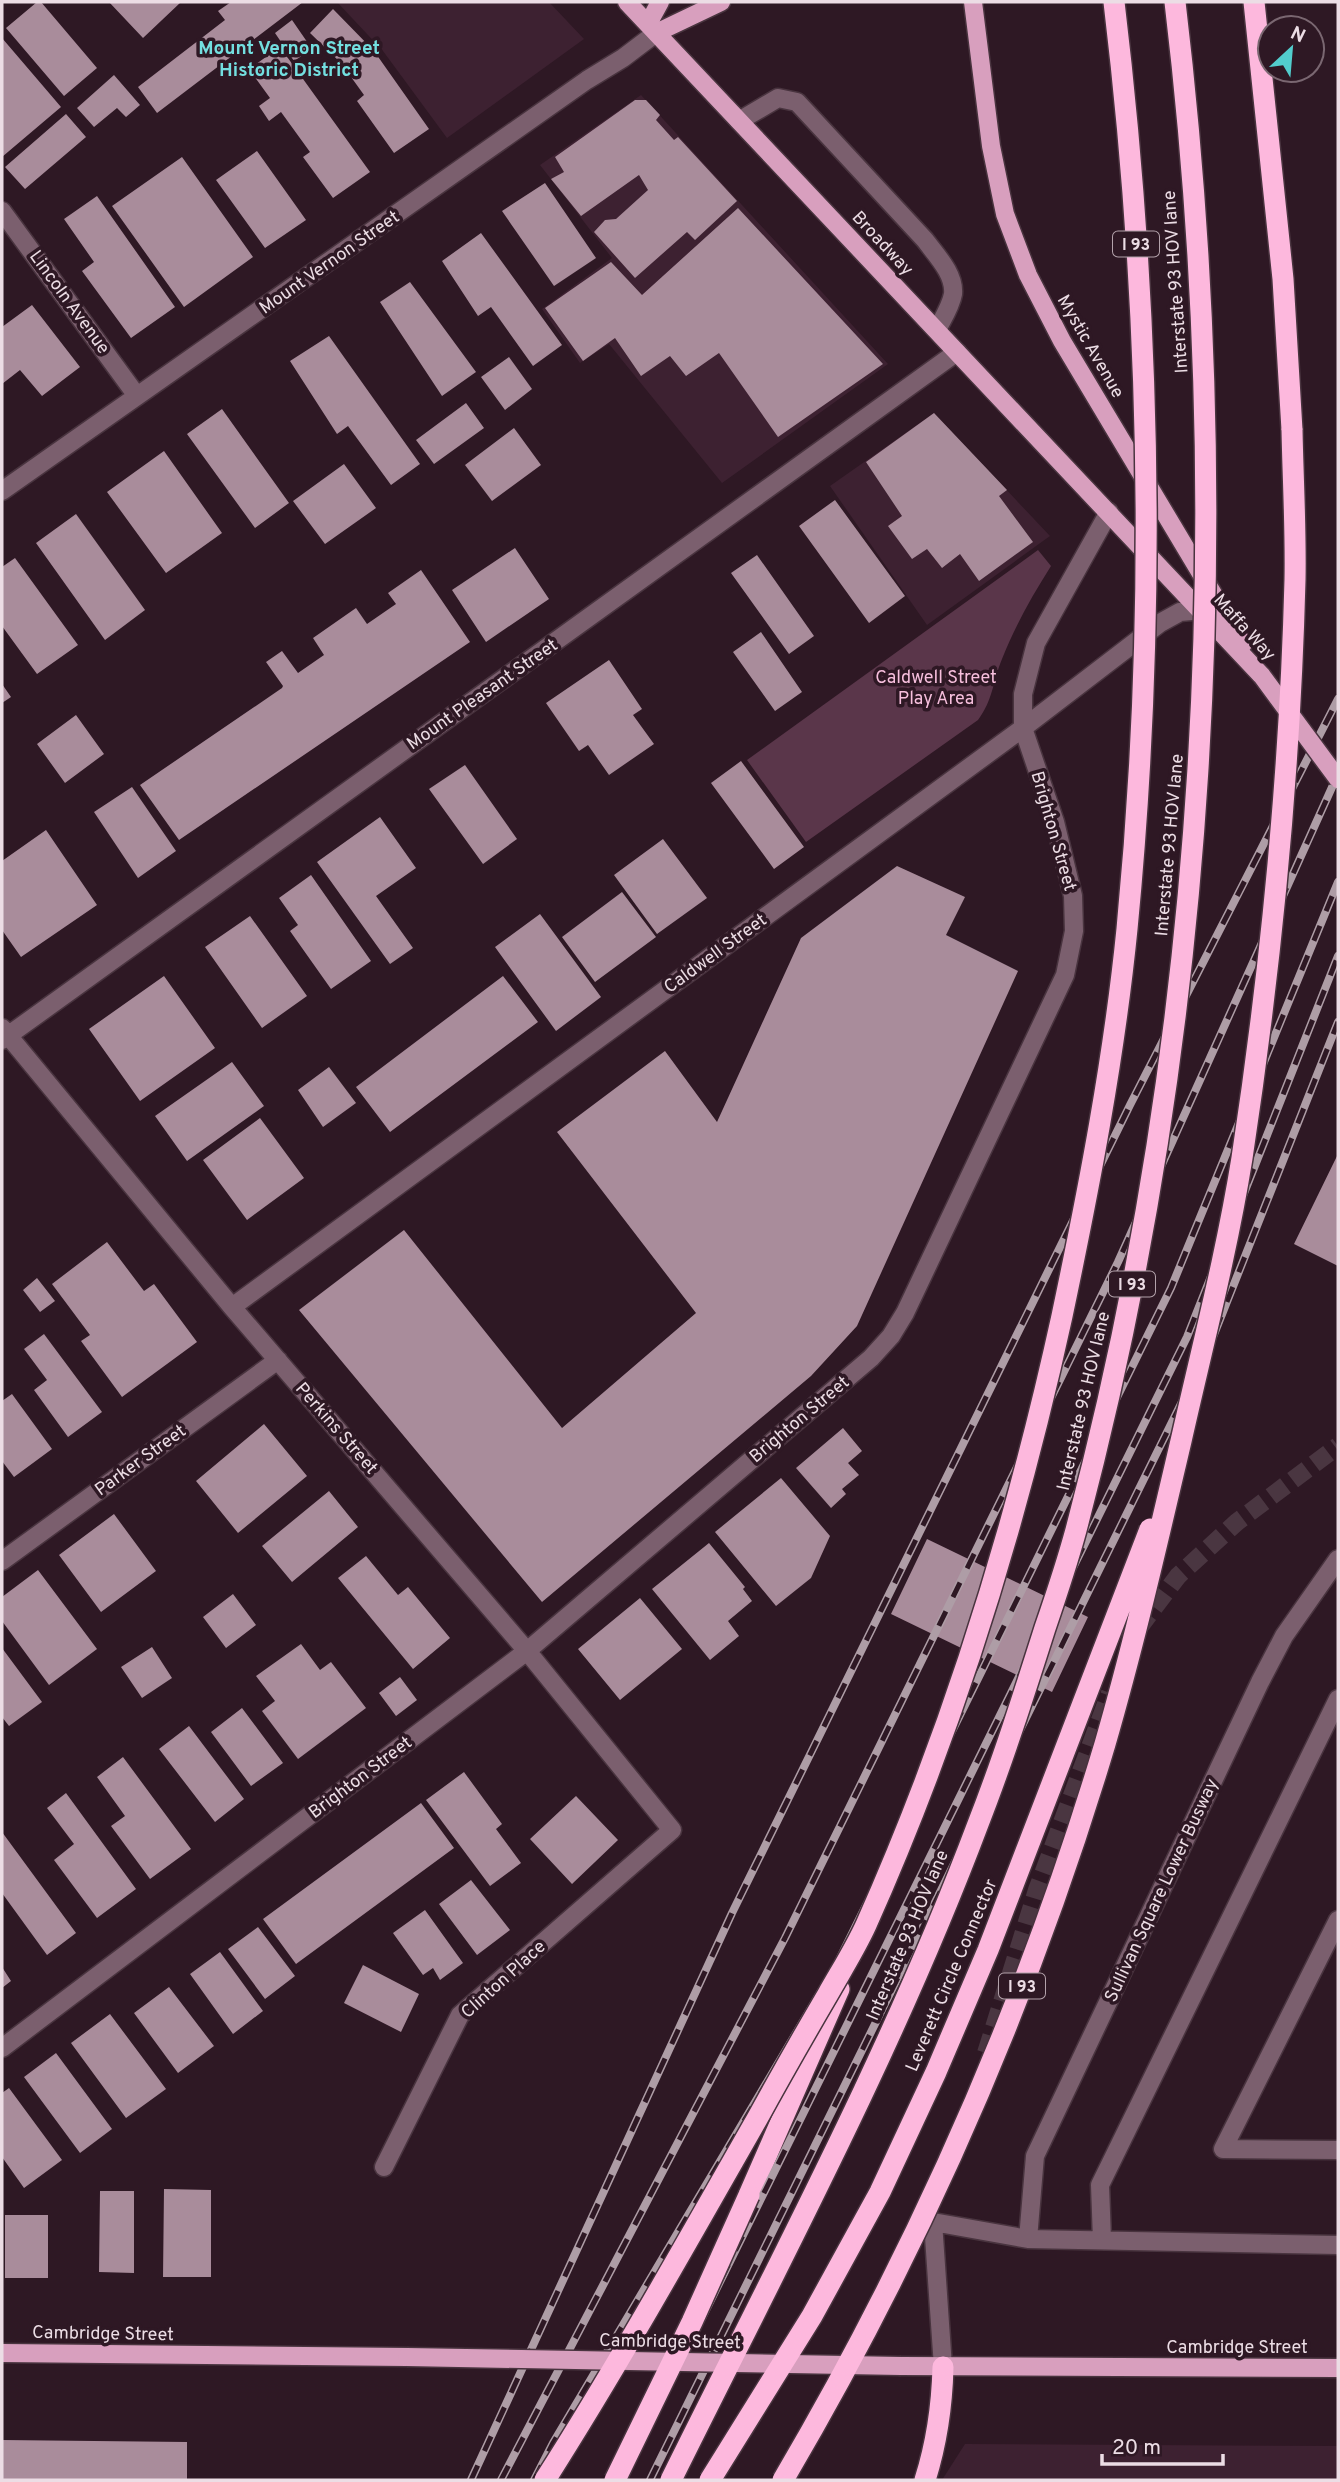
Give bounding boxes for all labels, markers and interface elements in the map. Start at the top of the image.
north arrow [1256,14,1326,84]
text: N [1286,22,1309,49]
district label: Mount Vernon Street Historic District [198,37,380,83]
street label: Interstate 93 HOV lane [1159,190,1194,374]
street label: Mount Vernon Street [255,206,404,320]
street label: Broadway [846,207,918,281]
road number: I 93 [1113,232,1159,256]
street label: Lincoln Avenue [23,246,114,359]
street label: Mystic Avenue [1051,291,1129,403]
street label: Maffa Way [1208,590,1280,666]
street label: Mount Pleasant Street [403,634,563,756]
park label: Caldwell Street Play Area [875,667,997,711]
street label: Interstate 93 HOV lane [1151,753,1190,937]
street label: Brighton Street [1024,769,1081,894]
street label: Caldwell Street [660,909,772,999]
road number: I 93 [1109,1272,1155,1296]
street label: Interstate 93 HOV lane [1053,1309,1116,1493]
street label: Brighton Street [745,1372,855,1469]
street label: Perkins Street [290,1378,382,1480]
street label: Parker Street [91,1420,191,1502]
street label: Brighton Street [305,1732,417,1825]
street label: Sullivan Square Lower Busway [1100,1775,1224,2006]
street label: Interstate 93 HOV lane [862,1847,955,2024]
street label: Leverett Circle Connector [901,1876,1003,2075]
street label: Clinton Place [457,1936,551,2024]
road number: I 93 [999,1974,1045,1998]
street label: Cambridge Street [32,2322,174,2347]
street label: Cambridge Street [599,2330,741,2355]
street label: Cambridge Street [1166,2337,1308,2360]
scale bar [1102,2422,1223,2466]
text: 20 m [1112,2435,1161,2462]

